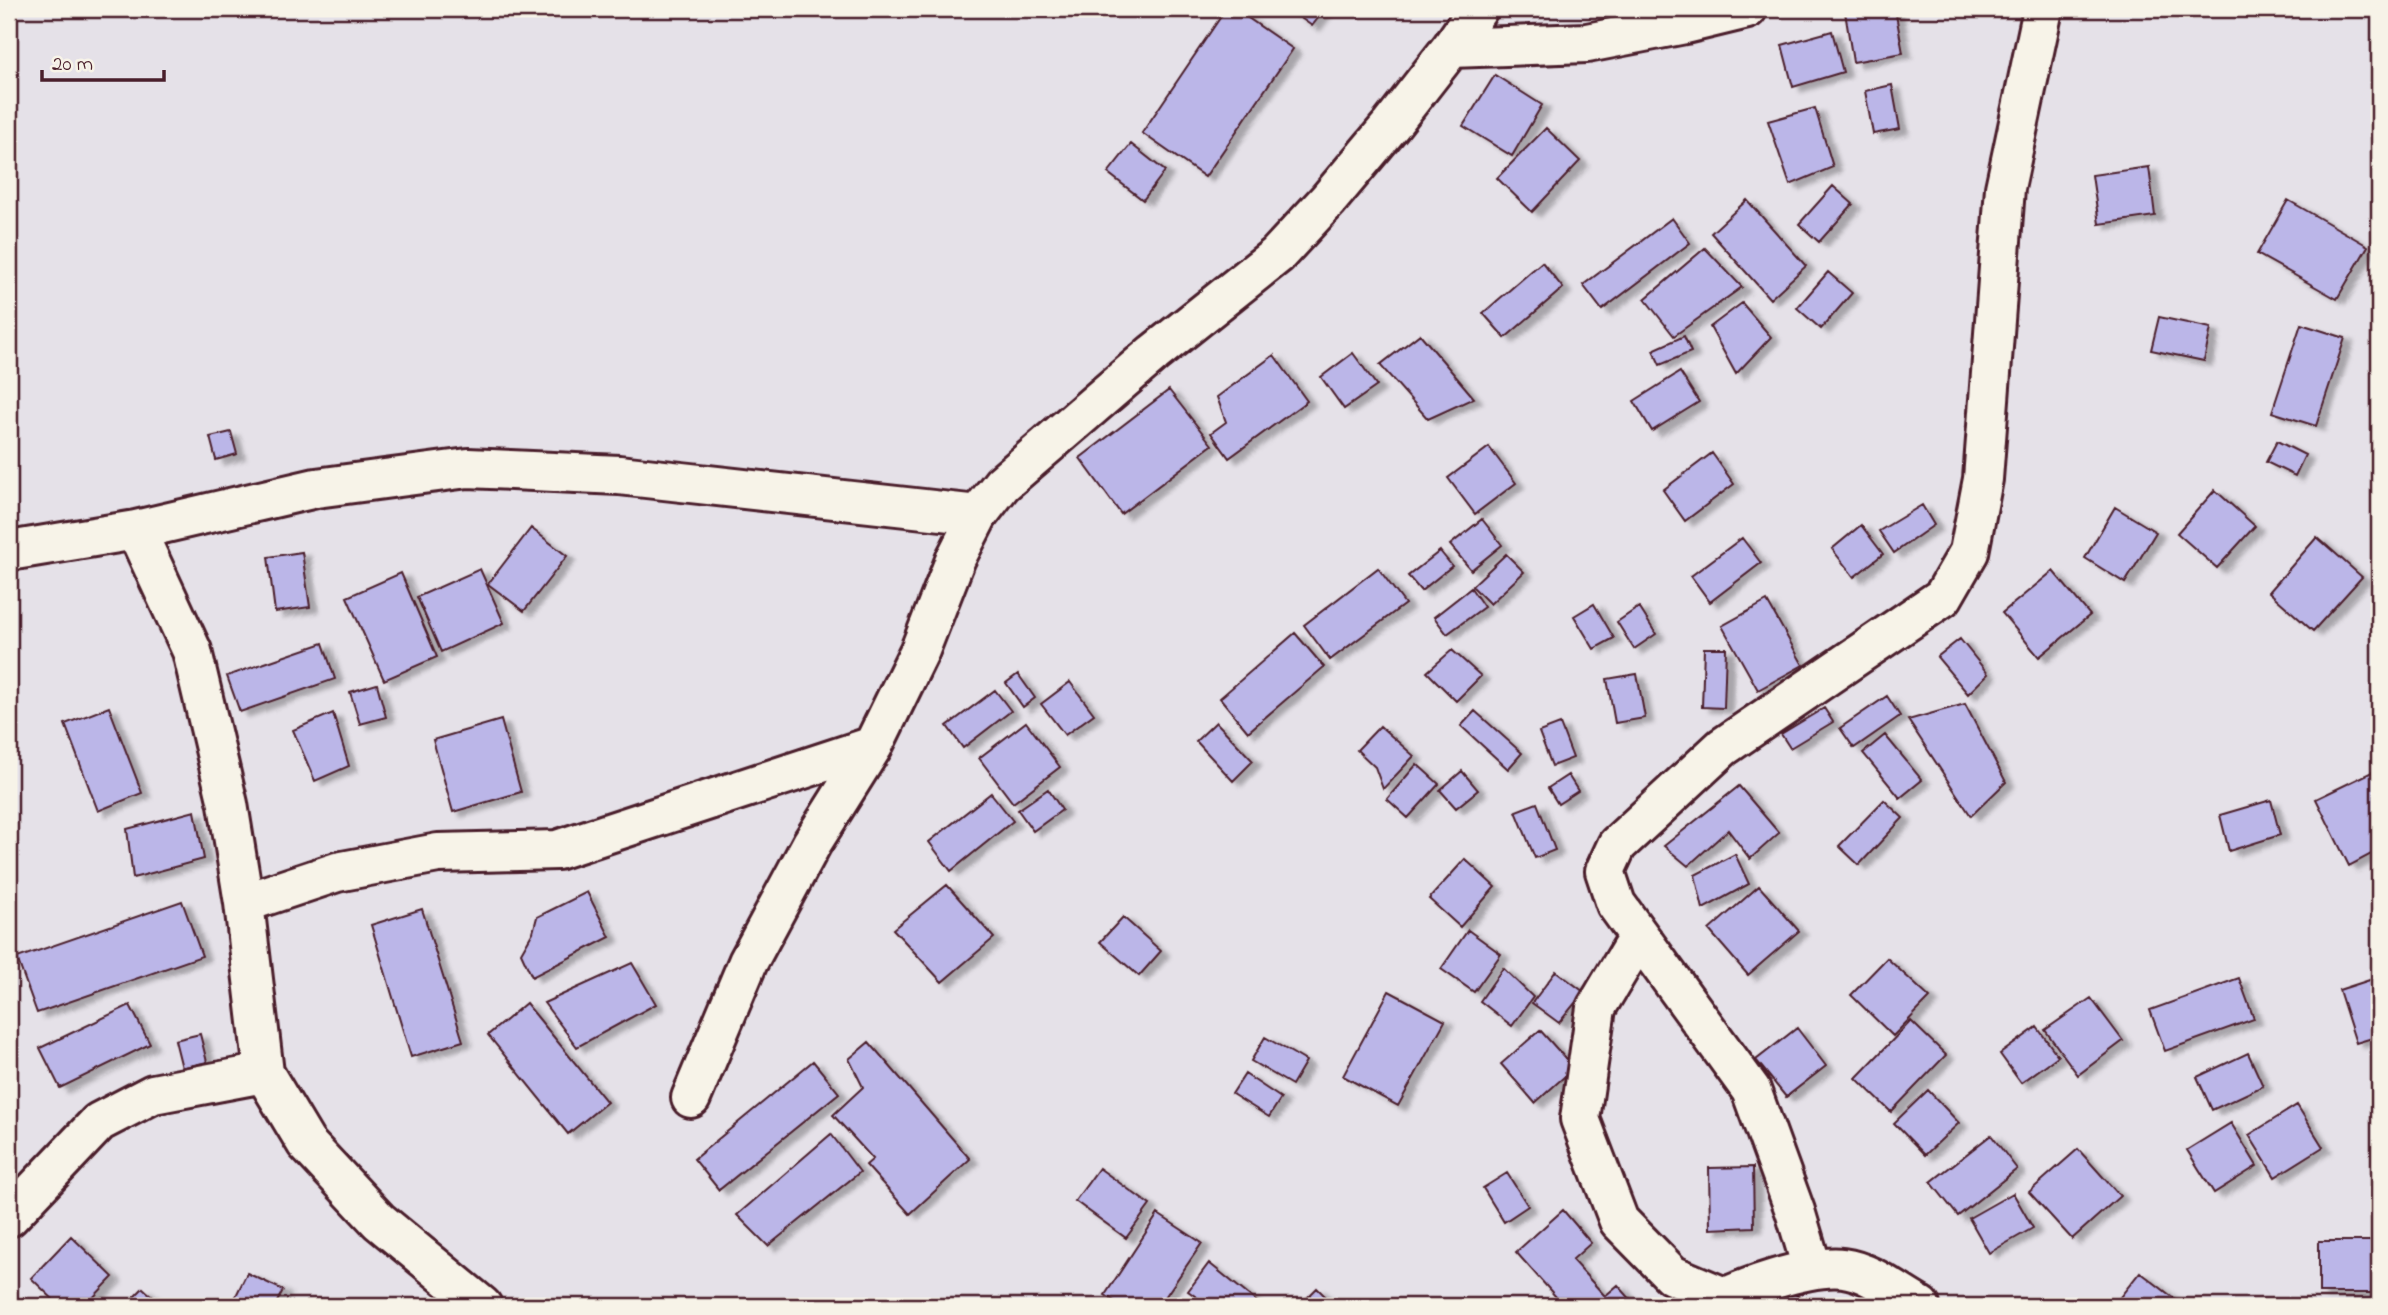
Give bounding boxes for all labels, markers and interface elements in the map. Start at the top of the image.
scale bar [42,38,164,82]
text: 20 m [52,50,93,80]

